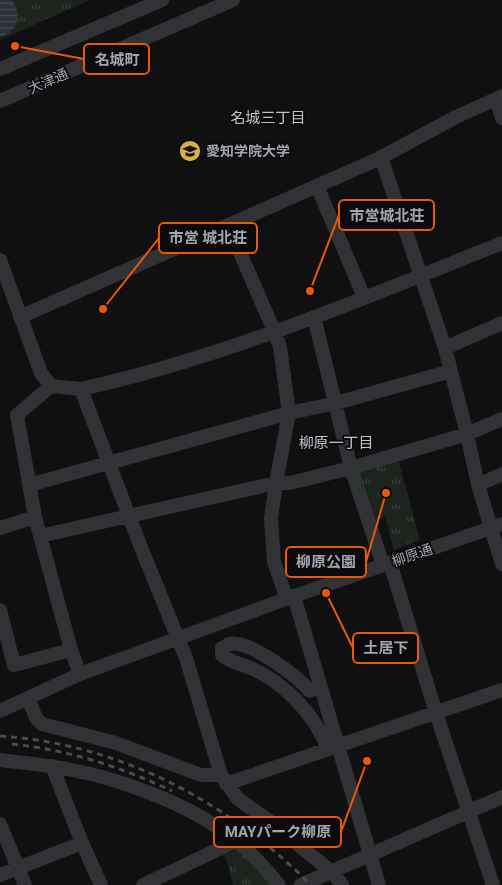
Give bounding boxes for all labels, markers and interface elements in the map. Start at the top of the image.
callout: 名城町 [84,44,149,74]
text: 名城町 [94,51,140,69]
street label: 大津通 [26,65,70,97]
district label: 名城三丁目 [230,109,306,127]
school or university icon: 愛知学院大学 [178,139,202,163]
place label: 愛知学院大学 [206,143,290,159]
callout: 市営城北荘 [339,200,434,230]
text: 市営城北荘 [349,207,425,225]
callout: 市営 城北荘 [159,223,257,253]
text: 市営 城北荘 [169,229,247,247]
district label: 柳原一丁目 [298,434,374,452]
street label: 柳原通 [390,541,434,569]
callout: 柳原公園 [286,547,366,577]
text: 柳原公園 [296,553,356,571]
callout: 土居下 [353,633,418,663]
text: 土居下 [363,639,409,657]
callout: MAYパーク柳原 [214,817,341,847]
text: MAYパーク柳原 [225,823,331,841]

